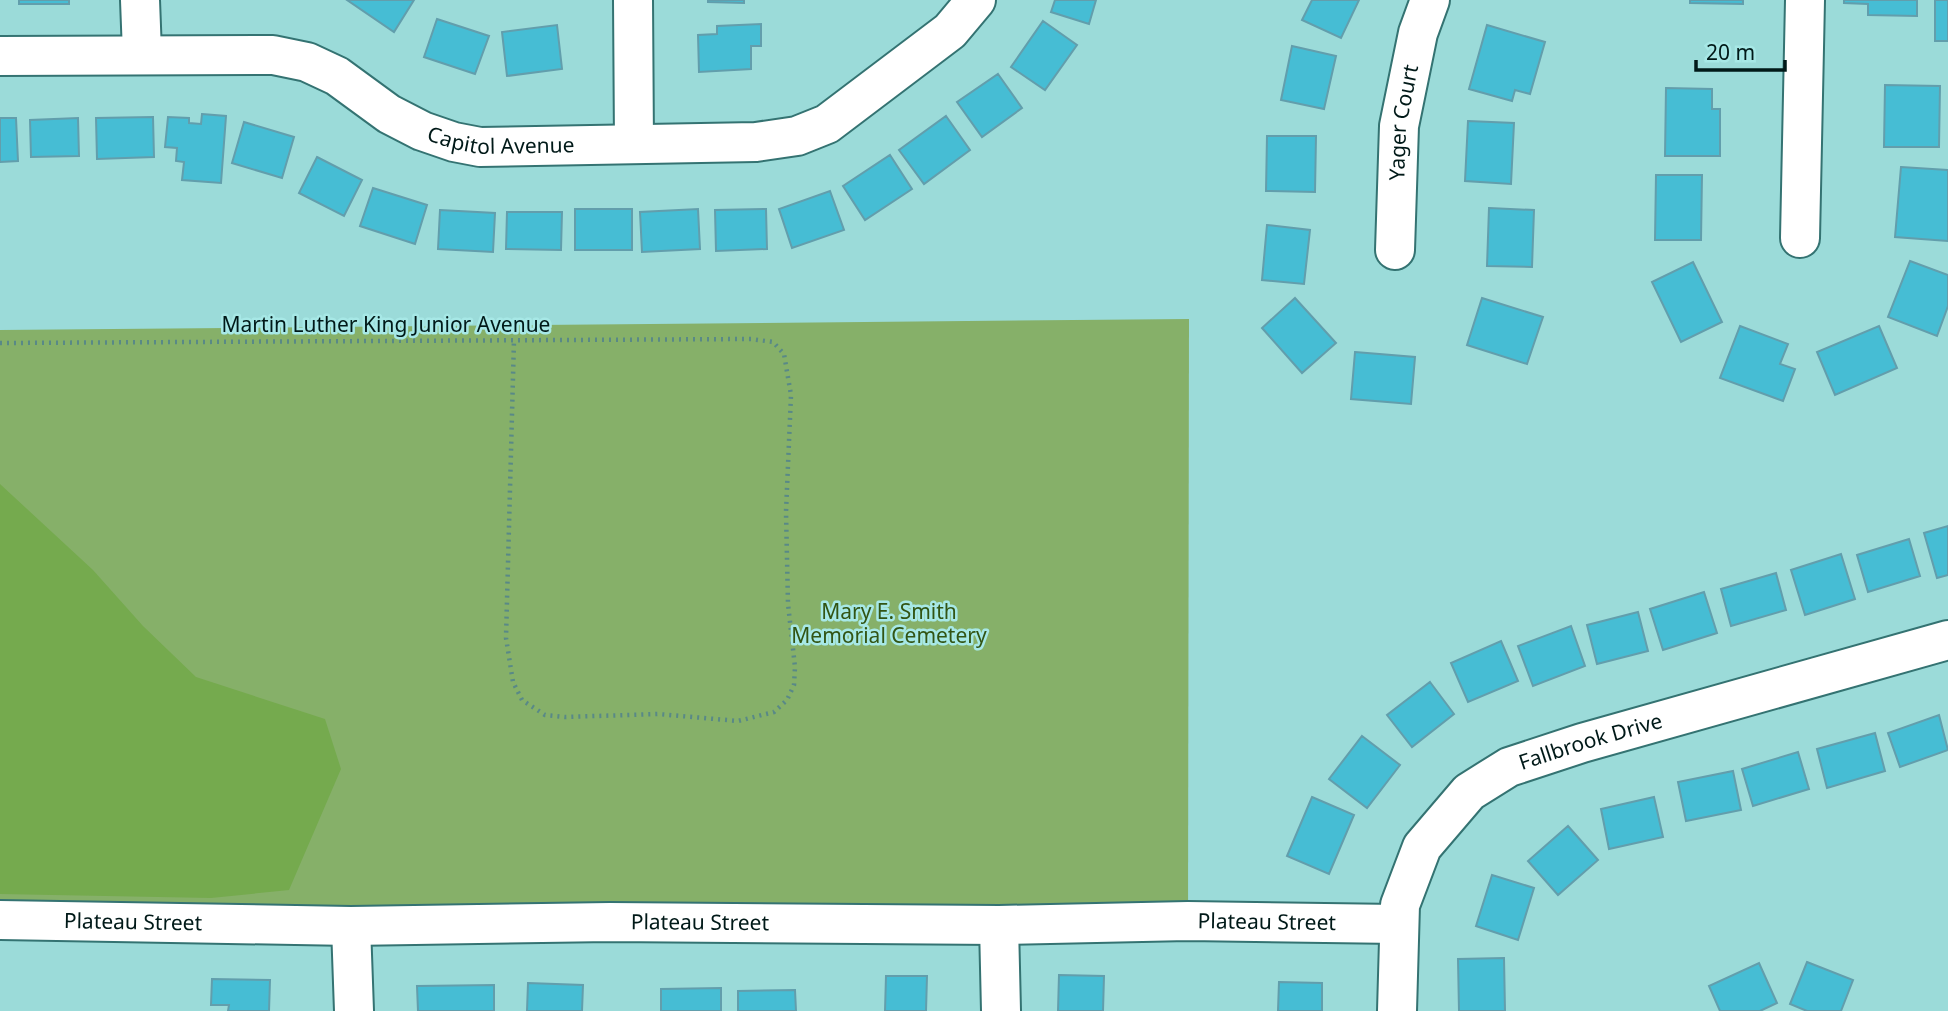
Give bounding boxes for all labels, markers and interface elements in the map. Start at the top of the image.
scale bar [1696,28,1785,72]
text: 20 m [1706,38,1755,66]
street label: Yager Court [1382,62,1424,181]
street label: Capitol Avenue [424,119,575,160]
street label: Martin Luther King Junior Avenue [222,310,550,338]
park label: Mary E. Smith Memorial Cemetery [791,597,987,649]
street label: Fallbrook Drive [1515,706,1665,776]
street label: Plateau Street [64,906,203,936]
street label: Plateau Street [1198,906,1337,936]
street label: Plateau Street [631,907,770,936]

